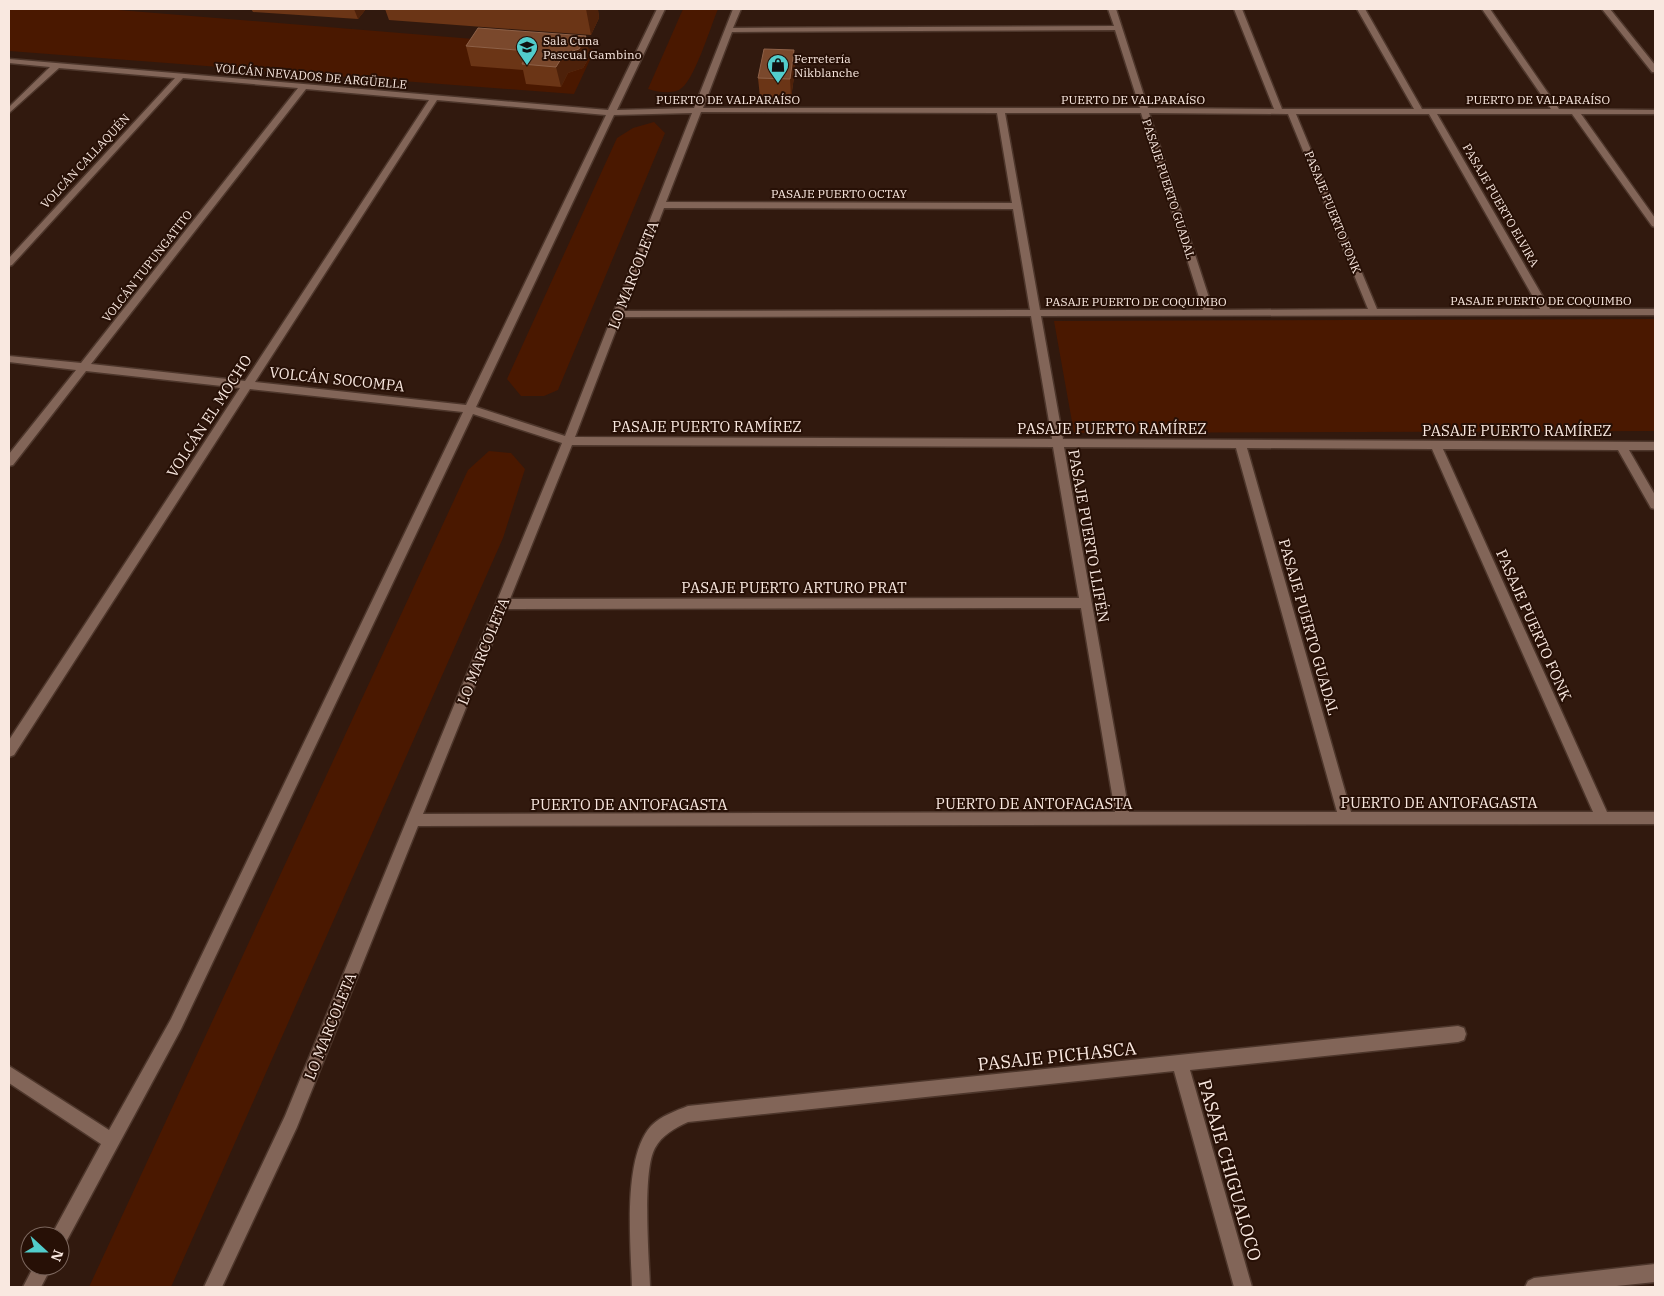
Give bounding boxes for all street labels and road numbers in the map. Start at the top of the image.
street label: VOLCÁN NEVADOS DE ARGÜELLE [214,60,408,92]
street label: PUERTO DE VALPARAÍSO [656,92,800,107]
street label: PUERTO DE VALPARAÍSO [1061,92,1205,107]
street label: PUERTO DE VALPARAÍSO [1466,92,1610,107]
street label: VOLCÁN CALLAQUÉN [37,111,133,211]
street label: PASAJE PUERTO GUADAL [1139,117,1199,261]
street label: PASAJE PUERTO ELVIRA [1460,141,1543,270]
street label: PASAJE PUERTO FONK [1301,148,1365,276]
street label: PASAJE PUERTO OCTAY [771,186,908,201]
street label: VOLCÁN TUPUNGATITO [99,207,195,325]
street label: LO MARCOLETA [604,218,663,332]
street label: PASAJE PUERTO DE COQUIMBO [1450,293,1632,308]
street label: PASAJE PUERTO DE COQUIMBO [1045,294,1227,309]
street label: VOLCÁN EL MOCHO [162,351,256,481]
street label: VOLCÁN SOCOMPA [268,362,406,396]
street label: PASAJE PUERTO RAMÍREZ [612,417,802,436]
street label: PASAJE PUERTO RAMÍREZ [1017,419,1207,438]
street label: PASAJE PUERTO RAMÍREZ [1422,421,1612,440]
street label: PASAJE PUERTO LLIFÉN [1064,448,1114,624]
street label: PASAJE PUERTO GUADAL [1275,536,1343,718]
street label: PASAJE PUERTO FONK [1492,546,1576,704]
street label: PASAJE PUERTO ARTURO PRAT [681,578,907,597]
street label: LO MARCOLETA [453,594,513,708]
street label: PUERTO DE ANTOFAGASTA [1341,793,1538,812]
street label: PUERTO DE ANTOFAGASTA [936,794,1133,813]
street label: PUERTO DE ANTOFAGASTA [531,795,728,814]
street label: LO MARCOLETA [300,969,360,1083]
street label: PASAJE PICHASCA [976,1036,1138,1076]
street label: PASAJE CHIGUALOCO [1193,1077,1267,1263]

